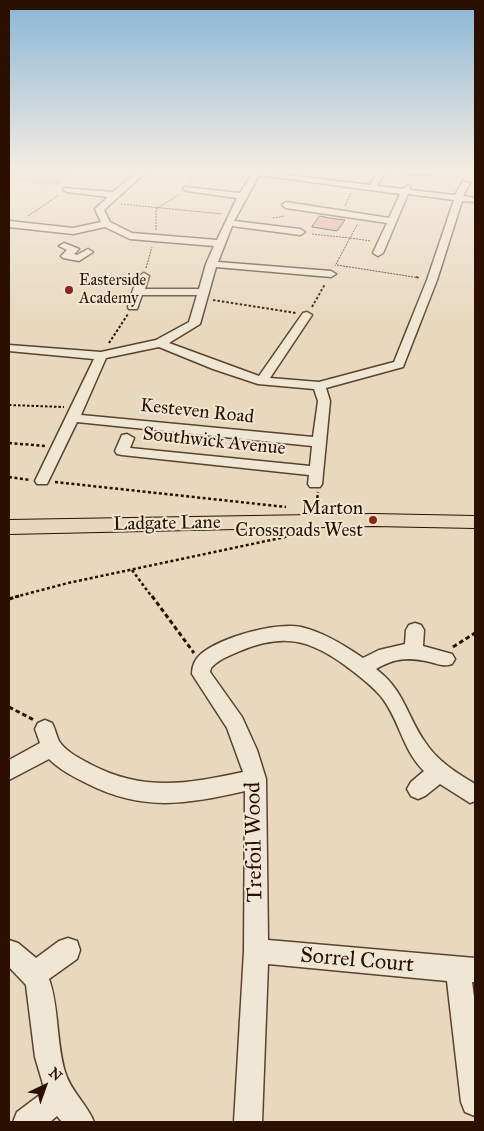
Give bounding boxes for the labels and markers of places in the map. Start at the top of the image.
place label: Easterside Academy [79,271,146,309]
marker: Easterside Academy [63,284,75,296]
place label: Marton Crossroads West [235,498,363,542]
marker: Marton Crossroads West [367,514,379,526]

